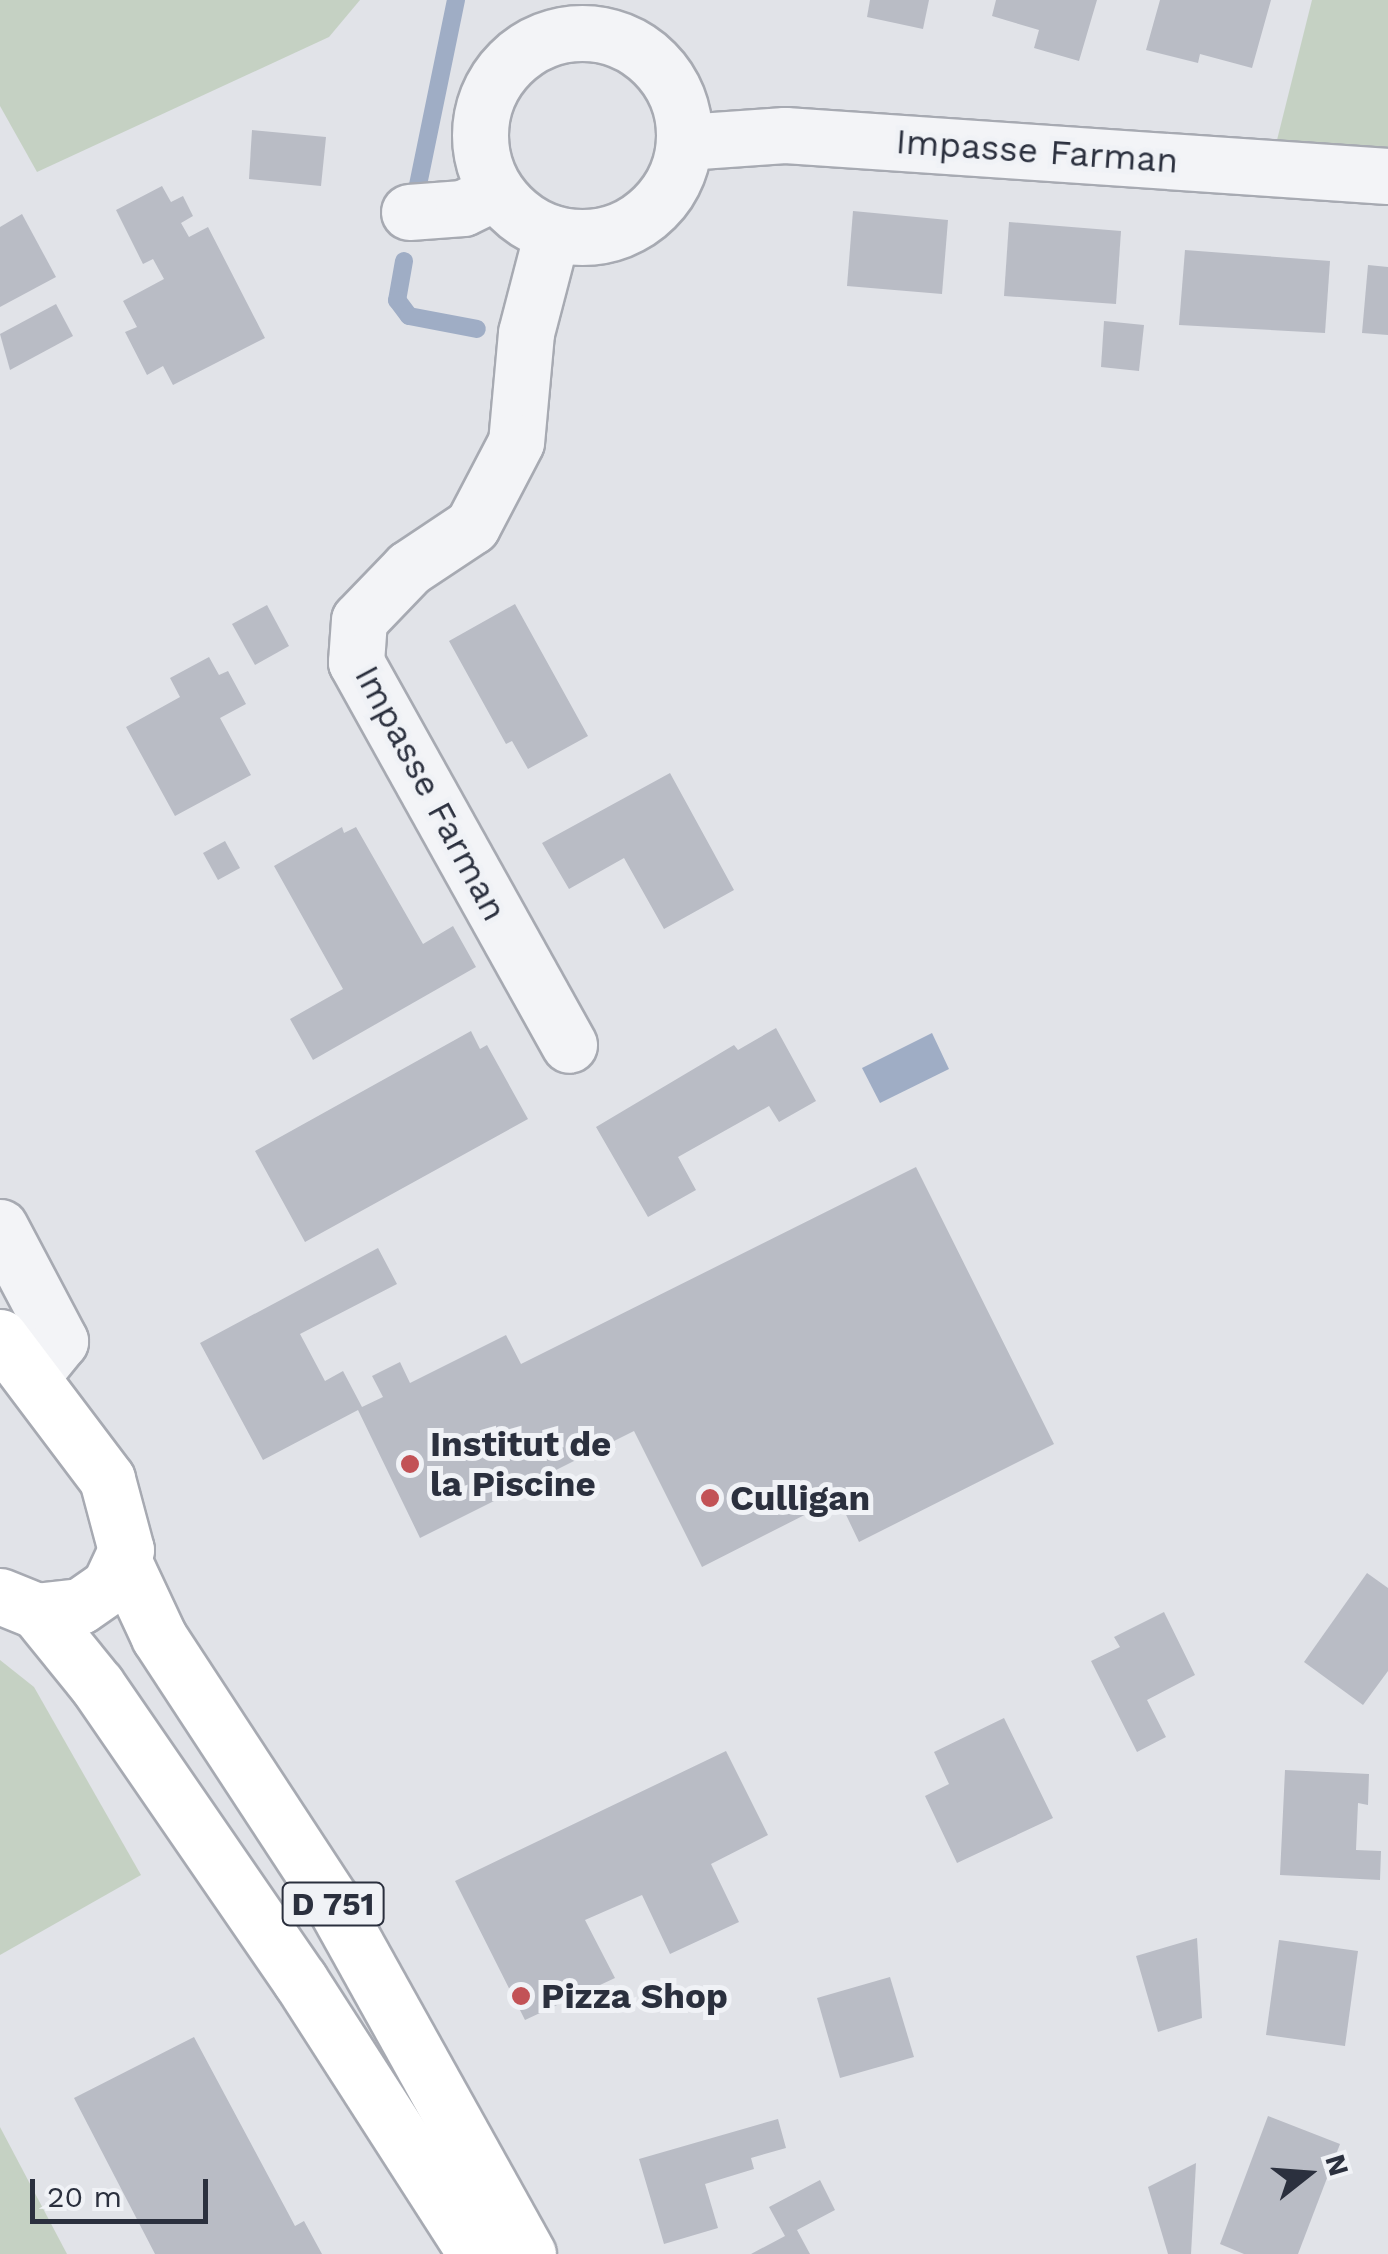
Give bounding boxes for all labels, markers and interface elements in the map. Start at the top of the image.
street label: Impasse Farman [894,120,1180,182]
street label: Impasse Farman [346,658,516,928]
place label: Institut de la Piscine [430,1423,611,1505]
marker: Institut de la Piscine [399,1453,421,1475]
place label: Culligan [730,1477,870,1519]
marker: Culligan [699,1487,721,1509]
road number: D 751 [280,1877,386,1931]
place label: Pizza Shop [541,1975,728,2017]
marker: Pizza Shop [510,1985,532,2007]
north arrow [1258,2124,1358,2224]
text: N [1318,2150,1356,2180]
scale bar [35,2159,212,2221]
text: 20 m [47,2179,122,2214]

